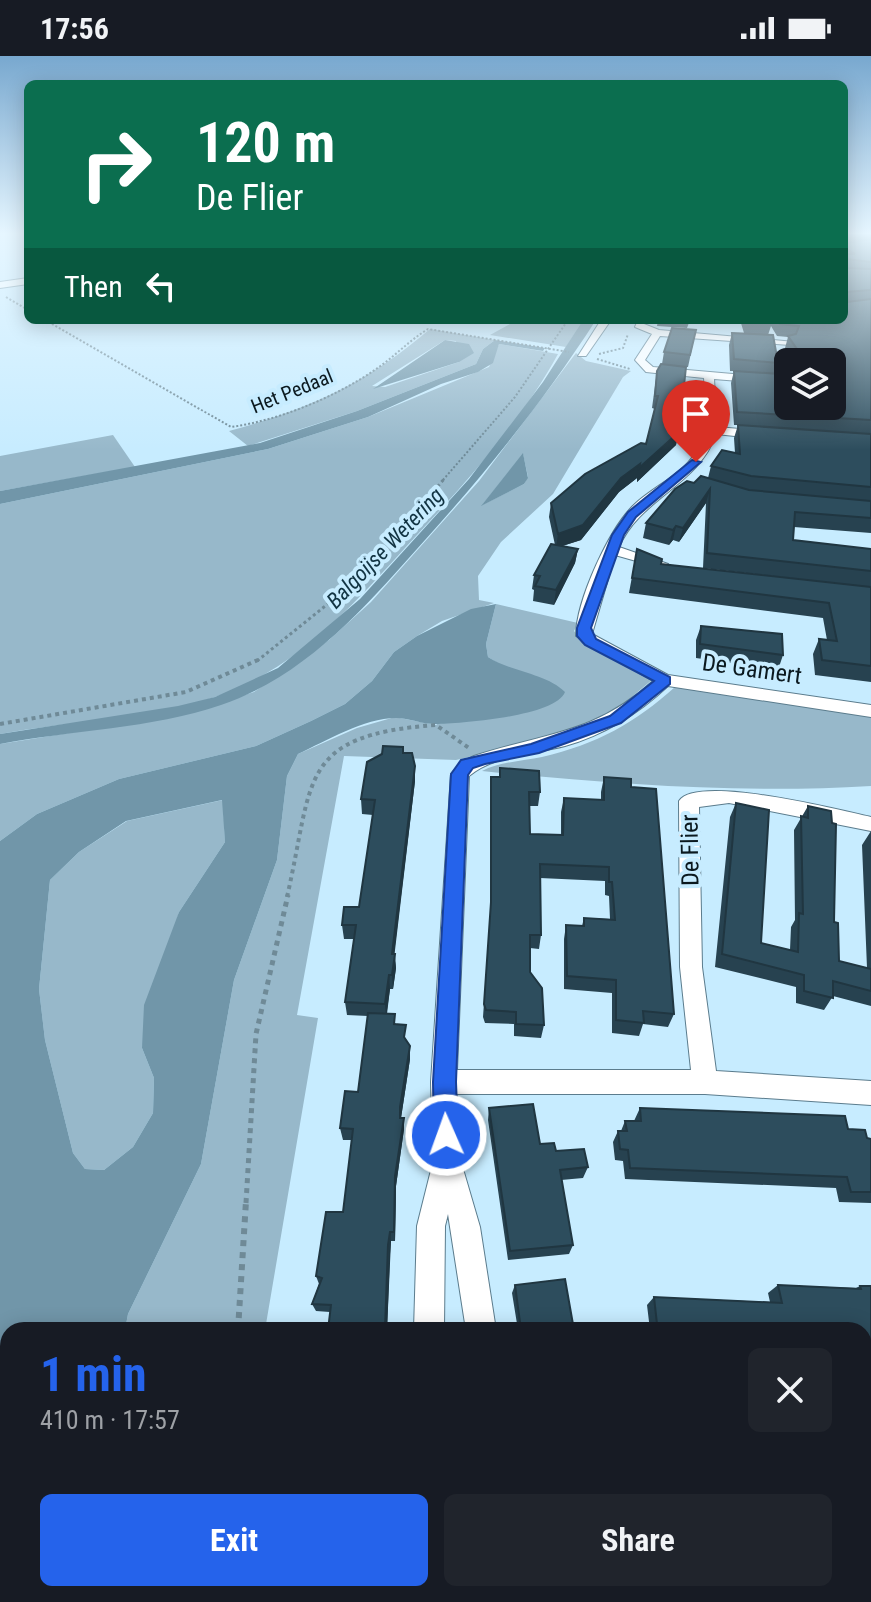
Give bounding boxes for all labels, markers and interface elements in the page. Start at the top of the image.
text: 17:56 [40,11,109,46]
text: 120 m [196,110,335,176]
icon: right [64,112,168,216]
text: De Flier [196,177,303,219]
icon: left [139,264,183,308]
text: Then [64,269,123,304]
map controls [774,348,846,420]
button: layers [774,348,846,420]
street label: Het Pedaal [247,364,337,418]
pin [662,380,730,462]
icon: arrive [674,392,718,436]
water label: Balgoijse Wetering [322,483,449,613]
street label: De Gamert [700,648,804,690]
street label: De Flier [675,814,705,886]
position arrow [404,1093,488,1177]
text: 1 min [40,1346,147,1403]
button: close [748,1348,832,1432]
text: 410 m · 17:57 [40,1405,180,1435]
button: Exit [40,1494,428,1586]
button: Share [444,1494,832,1586]

